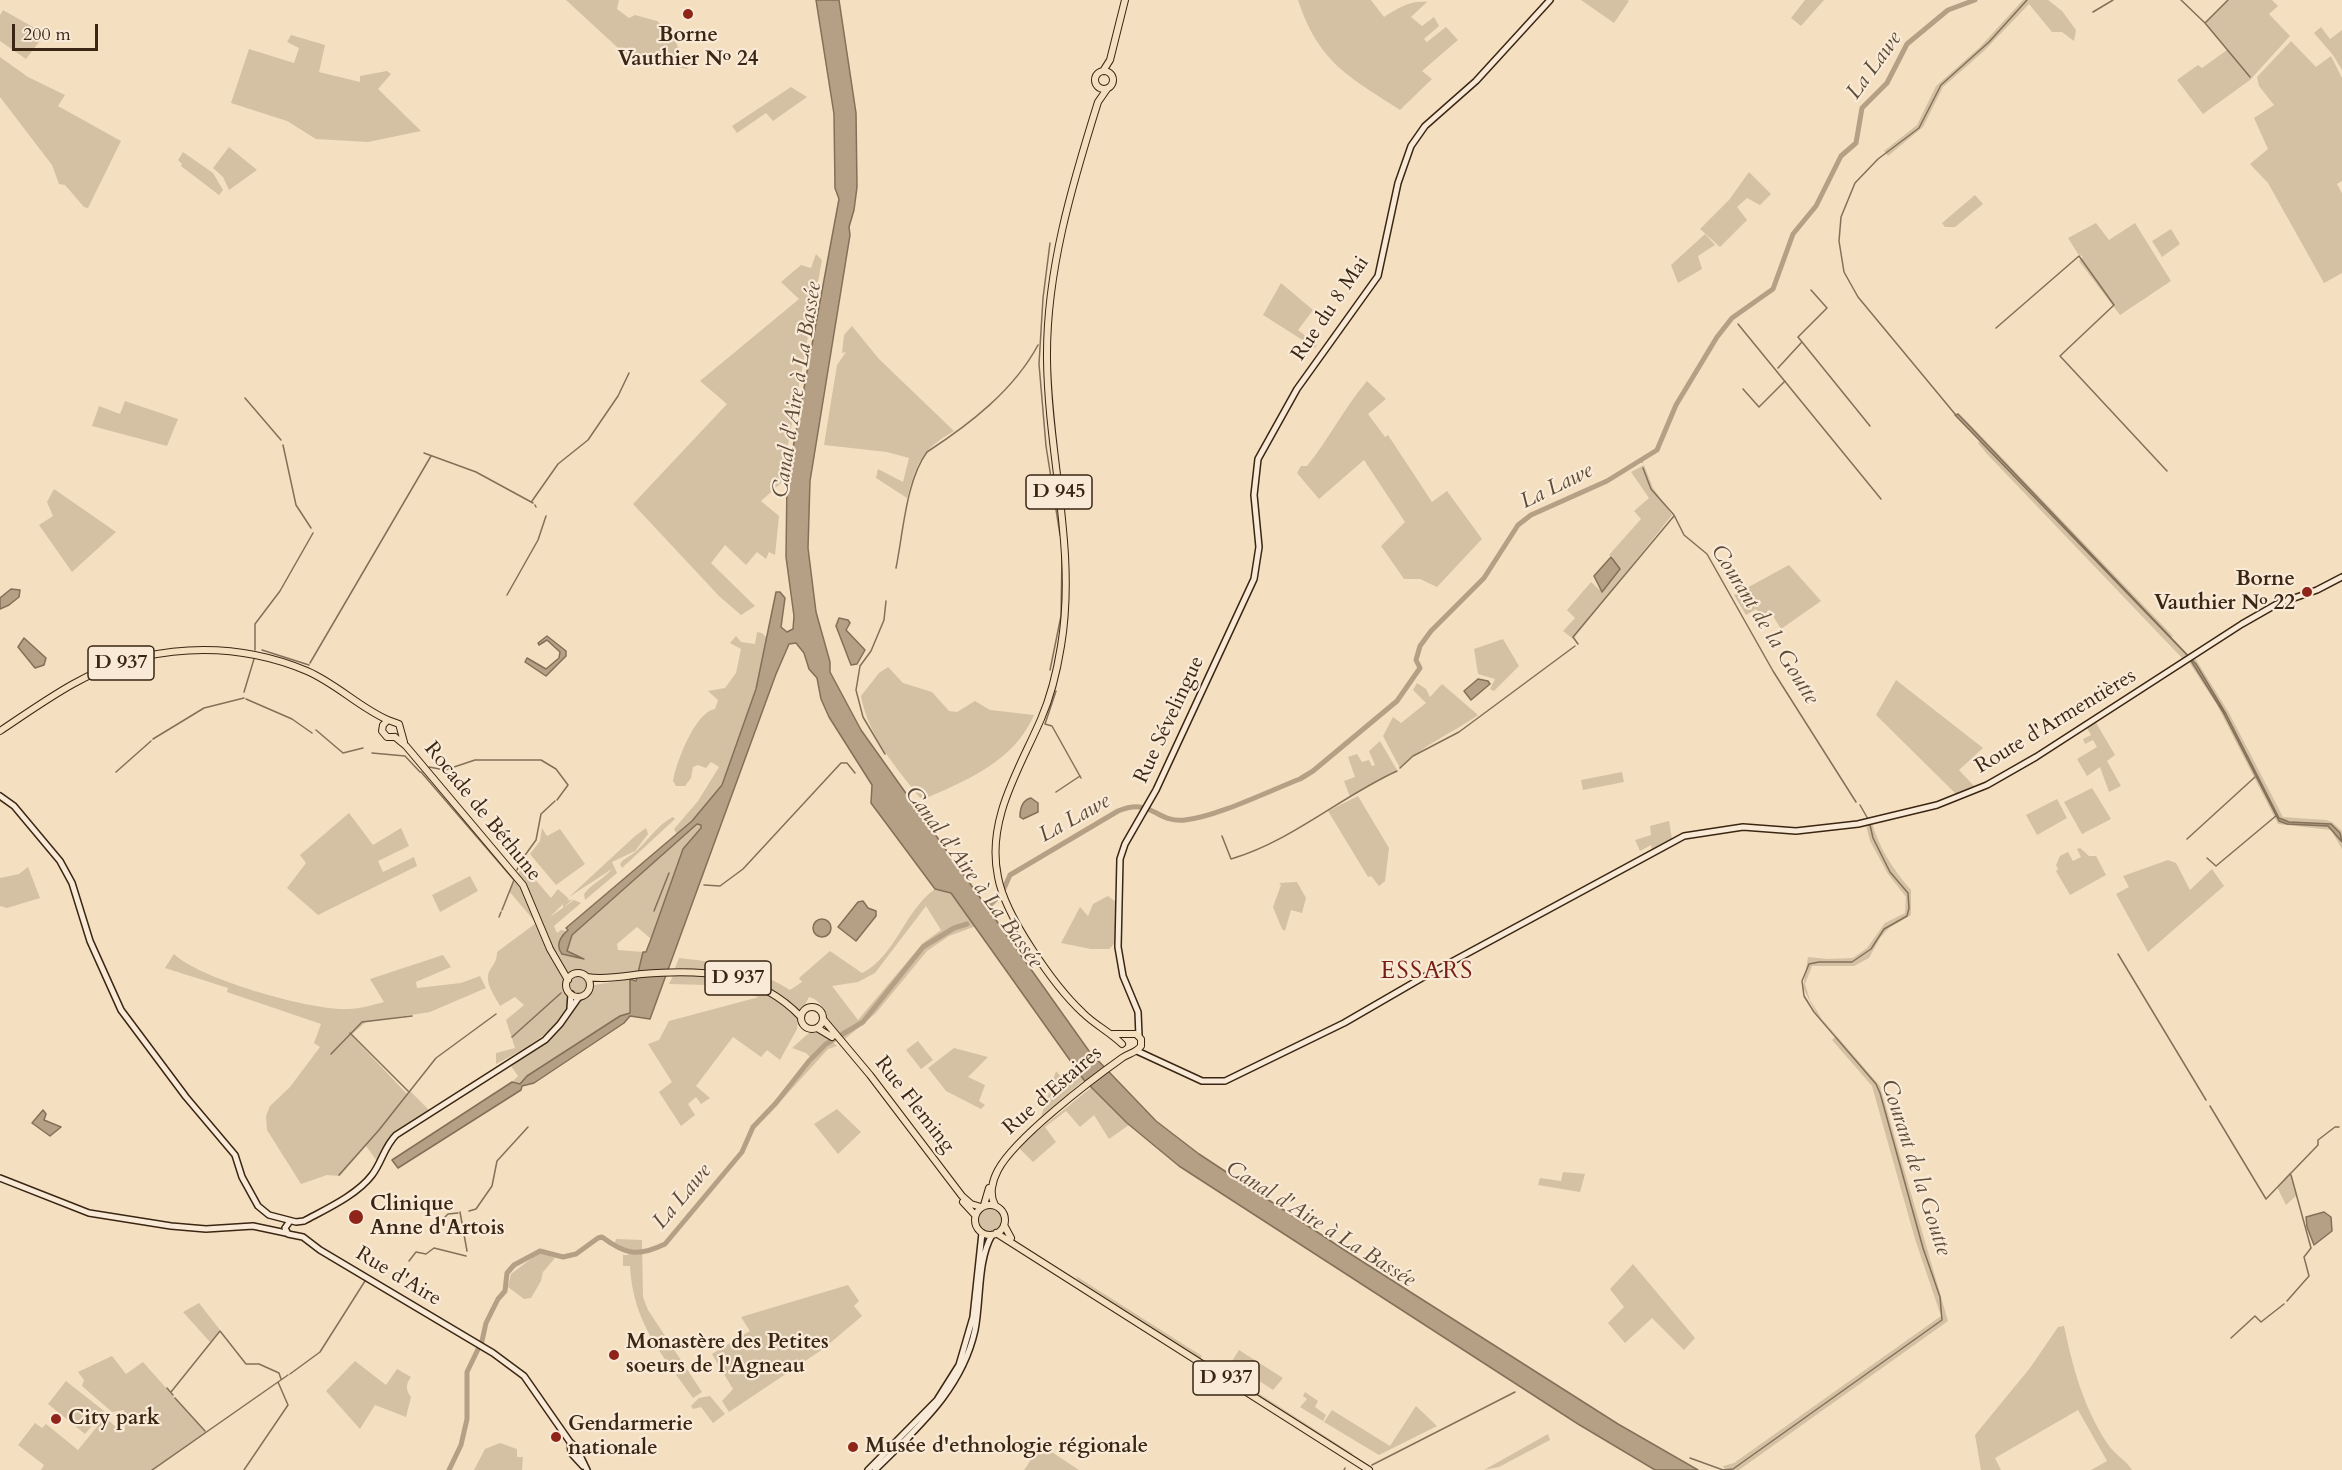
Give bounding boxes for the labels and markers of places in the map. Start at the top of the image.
marker: Borne Vauthier № 24 [681,7,695,21]
place label: Borne Vauthier № 24 [617,23,759,73]
place label: Borne Vauthier № 22 [2154,567,2295,617]
marker: Borne Vauthier № 22 [2300,585,2314,599]
place label: Clinique Anne d'Artois [370,1192,505,1242]
marker: Clinique Anne d'Artois [347,1208,365,1226]
place label: Monastère des Petites soeurs de l'Agneau [626,1330,829,1380]
marker: Monastère des Petites soeurs de l'Agneau [607,1348,621,1362]
place label: City park [68,1406,160,1432]
marker: City park [49,1412,63,1426]
place label: Gendarmerie nationale [568,1412,693,1462]
marker: Gendarmerie nationale [549,1430,563,1444]
place label: Musée d'ethnologie régionale [865,1434,1148,1460]
marker: Musée d'ethnologie régionale [846,1440,860,1454]

